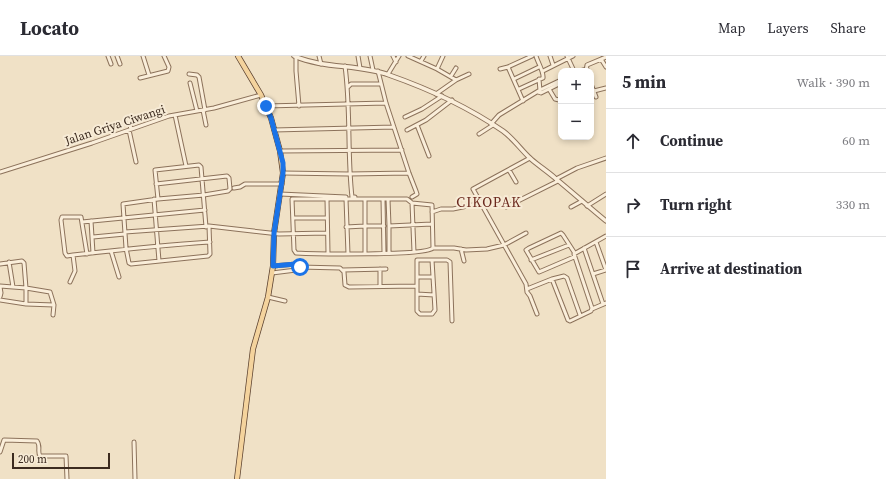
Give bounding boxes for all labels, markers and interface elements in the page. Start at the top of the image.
text: Locato [20,15,79,41]
text: Map [718,18,745,38]
text: Layers [767,18,809,38]
text: Share [831,18,866,38]
map controls [558,68,594,140]
button: + [558,68,594,104]
text: 5 min [622,70,666,94]
text: Walk · 390 m [797,74,870,91]
route end [257,97,275,115]
street label: Jalan Griya Ciwangi [62,101,168,149]
button: − [558,104,594,140]
icon: ahead [622,130,644,152]
text: Continue [660,130,723,151]
text: 60 m [842,132,870,149]
district label: CIKOPAK [456,192,522,212]
icon: right [622,194,644,216]
text: Turn right [660,194,732,215]
text: 330 m [836,196,870,213]
route start [291,258,309,276]
icon: arrive [622,258,644,280]
text: Arrive at destination [660,258,802,279]
scale bar [12,451,110,470]
text: 200 m [18,452,47,467]

